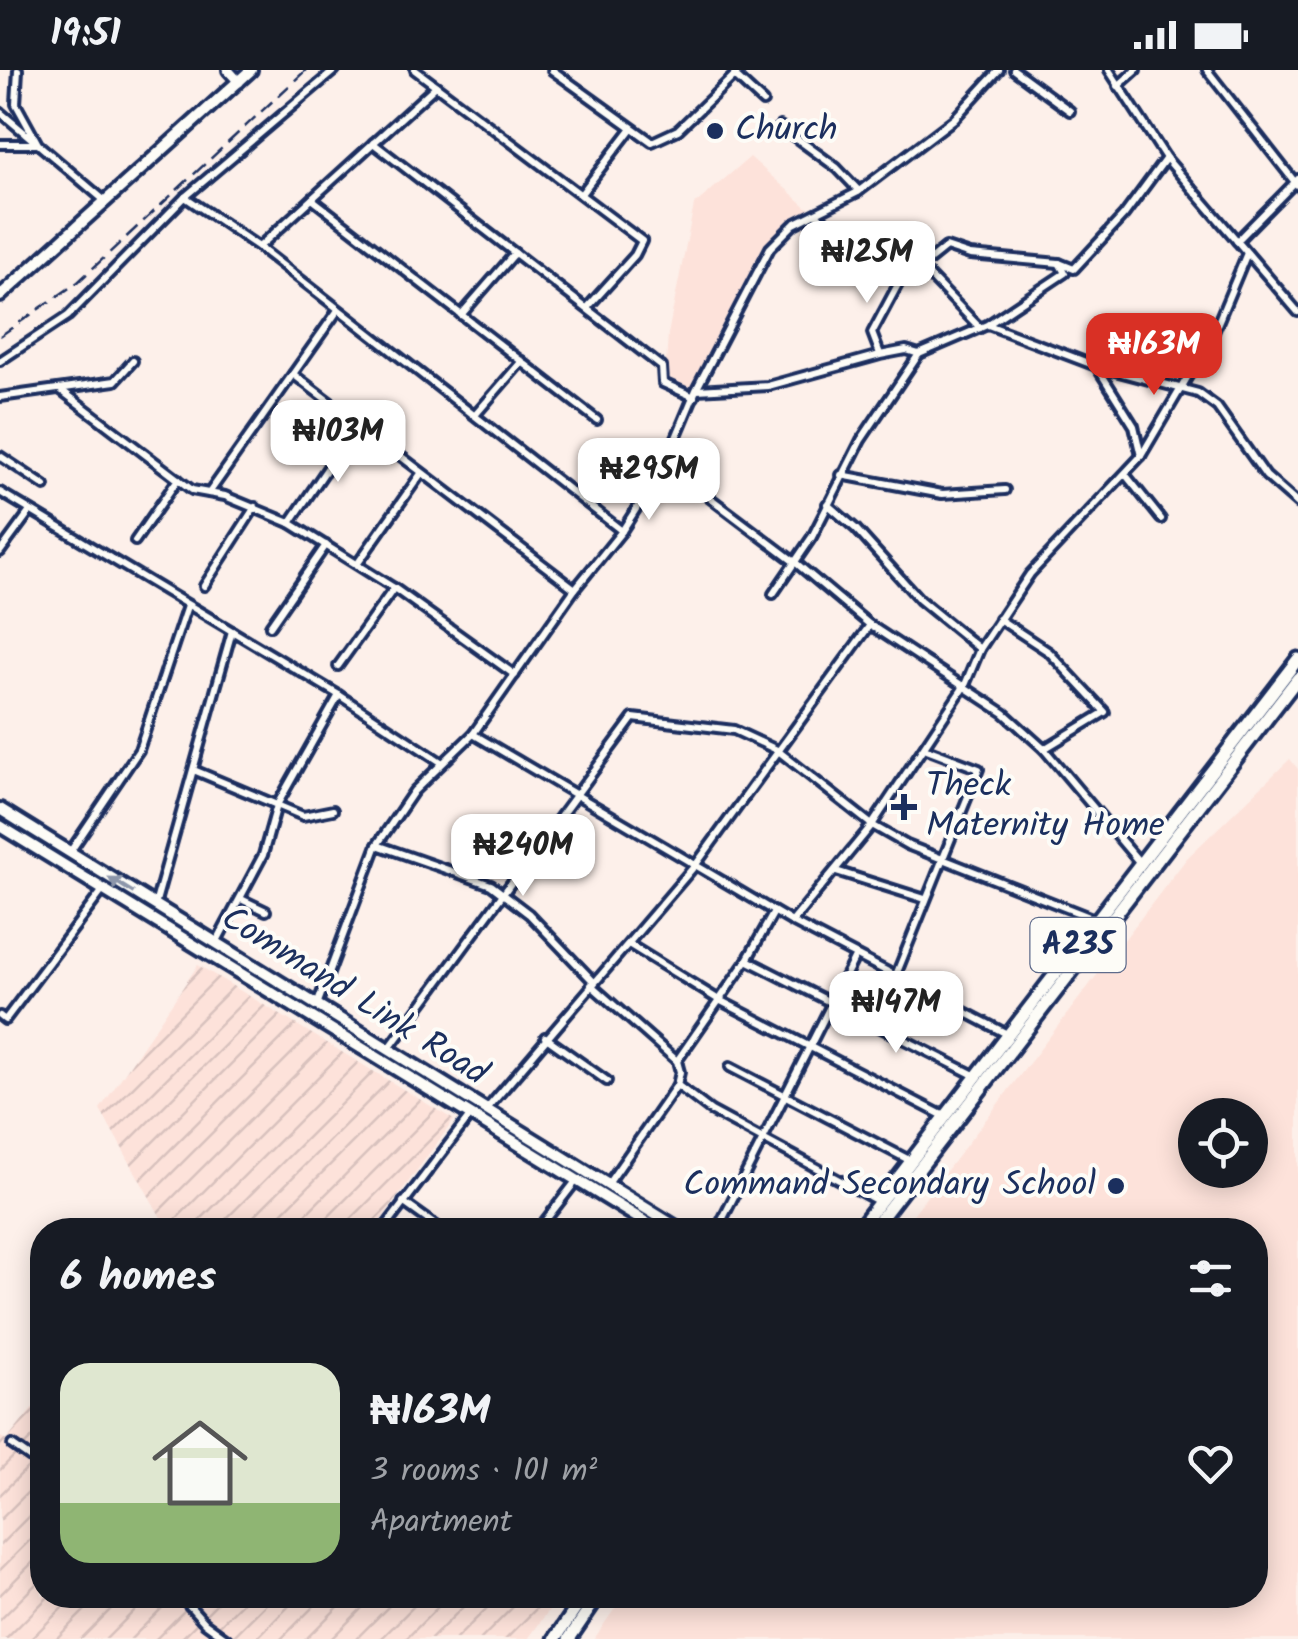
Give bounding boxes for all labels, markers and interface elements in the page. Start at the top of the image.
text: 19:51 [50,5,121,65]
place label: Church [735,103,837,159]
marker: Church [704,120,726,142]
pin: ₦125M [797,221,937,306]
text: ₦125M [821,228,913,279]
pin: ₦163M [1084,313,1224,398]
text: ₦163M [1108,320,1200,371]
pin: ₦103M [268,400,408,485]
text: ₦103M [293,407,383,458]
pin: ₦295M [579,438,719,523]
text: ₦295M [600,445,698,496]
place label: Theck Maternity Home [926,759,1165,855]
marker: Theck Maternity Home [891,794,917,820]
pin: ₦240M [453,814,593,899]
text: ₦240M [473,821,573,872]
one-way arrow [107,877,135,895]
street label: Command Link Road [209,892,500,1103]
road number: A235 [1030,918,1126,972]
pin: ₦147M [826,971,966,1056]
text: ₦147M [851,978,941,1029]
map controls [1178,1098,1268,1188]
button: locate [1178,1098,1268,1188]
place label: Command Secondary School [683,1158,1096,1214]
marker: Command Secondary School [1105,1175,1127,1197]
text: 6 homes [60,1245,216,1312]
icon: filters [1183,1251,1238,1306]
text: ₦163M [370,1379,491,1446]
icon: home [140,1403,260,1523]
icon: heart [1183,1436,1238,1491]
text: 3 rooms · 101 m² [370,1446,597,1497]
text: Apartment [370,1497,512,1548]

